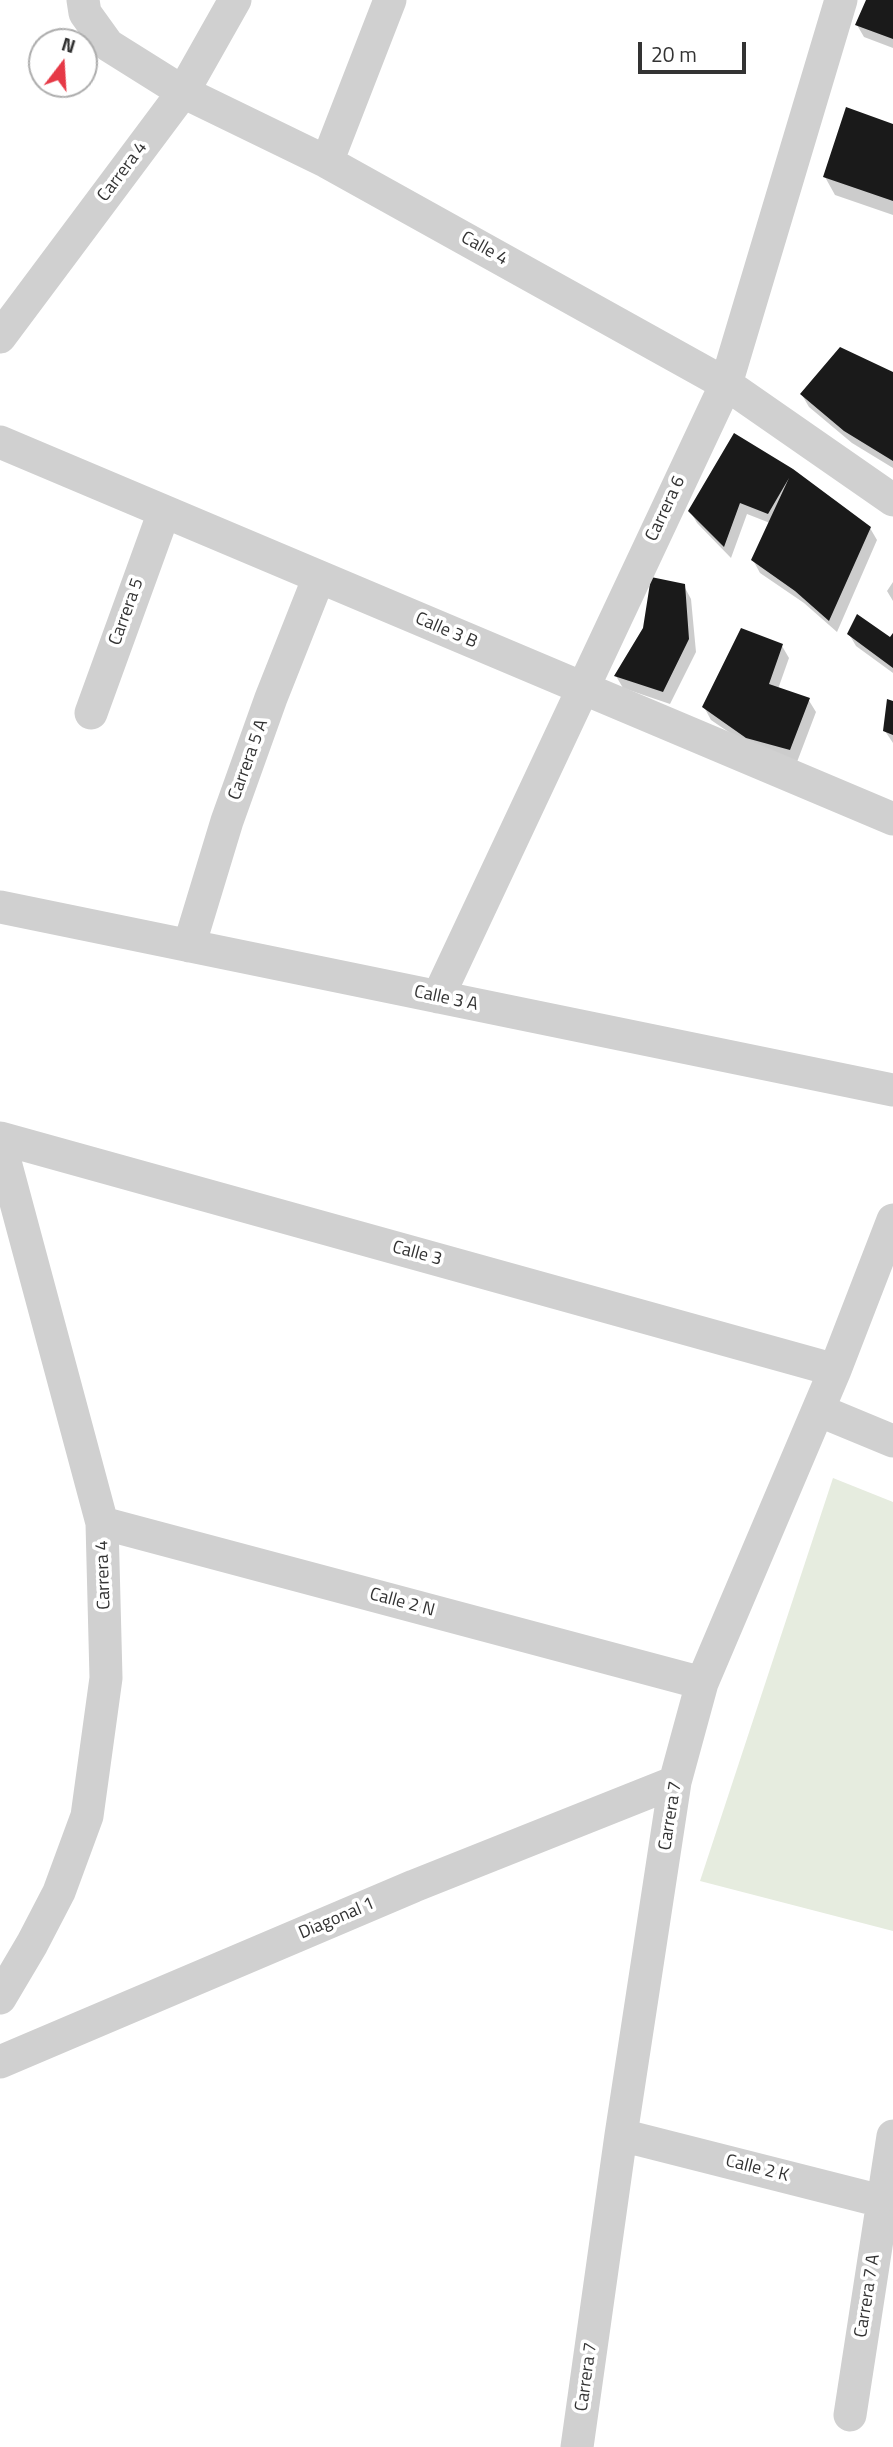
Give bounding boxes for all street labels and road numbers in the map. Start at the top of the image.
street label: Carrera 4 [93,138,153,206]
street label: Calle 4 [457,227,511,271]
street label: Carrera 6 [642,473,690,545]
street label: Carrera 5 [105,576,149,648]
street label: Calle 3 B [412,608,480,654]
street label: Carrera 5 A [224,717,274,803]
street label: Calle 3 A [412,982,480,1016]
street label: Calle 3 [390,1237,444,1271]
street label: Carrera 4 [92,1540,116,1610]
street label: Calle 2 N [367,1584,437,1622]
street label: Carrera 7 [655,1780,687,1852]
street label: Diagonal 1 [296,1893,378,1945]
street label: Calle 2 K [723,2151,791,2187]
street label: Carrera 7 A [851,2253,885,2339]
street label: Carrera 7 [571,2341,603,2413]

